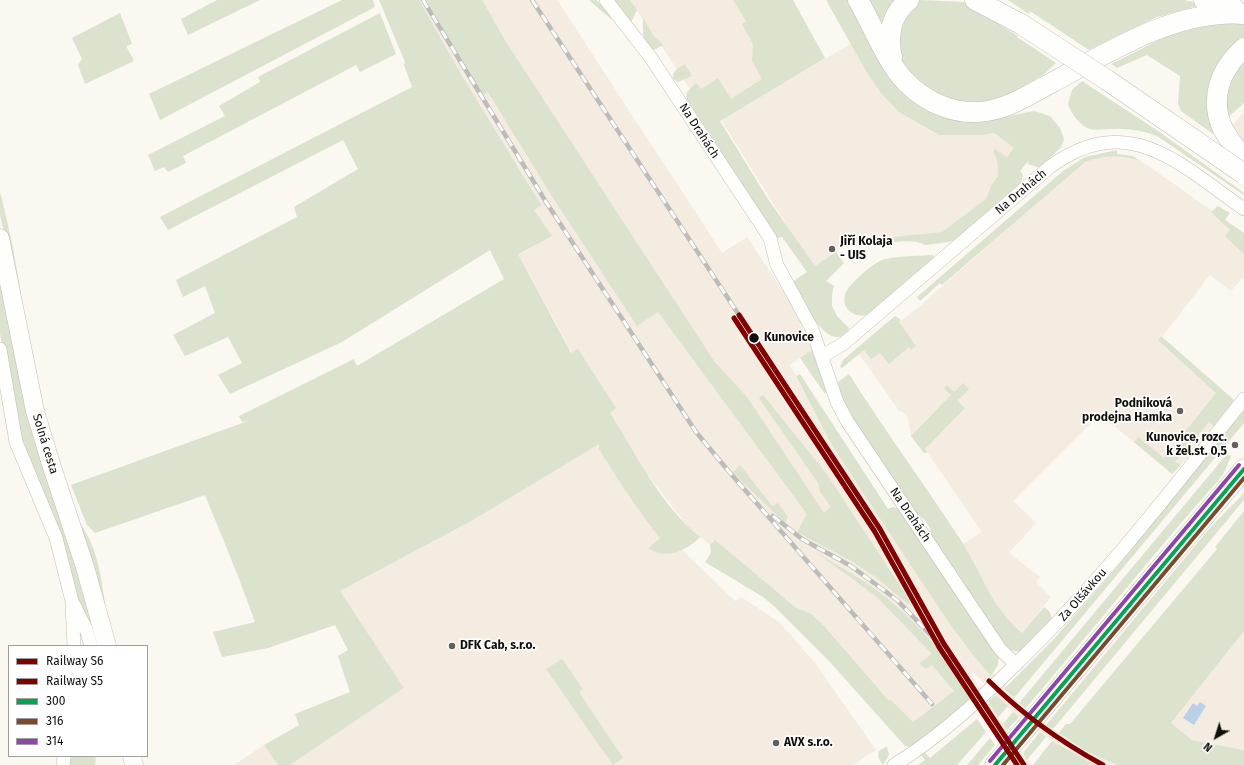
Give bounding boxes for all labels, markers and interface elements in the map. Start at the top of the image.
street label: Na Drahách [676,101,722,161]
street label: Na Drahách [992,166,1050,218]
place label: Jiří Kolaja - UIS [840,235,893,263]
marker: Jiří Kolaja - UIS [827,244,837,254]
marker: Kunovice [747,331,761,345]
place label: Kunovice [764,331,814,345]
place label: Podniková prodejna Hamka [1082,397,1172,425]
marker: Podniková prodejna Hamka [1175,406,1185,416]
street label: Solná cesta [29,412,61,476]
place label: Kunovice, rozc. k žel.st. 0,5 [1146,431,1227,459]
marker: Kunovice, rozc. k žel.st. 0,5 [1230,440,1240,450]
street label: Na Drahách [887,485,933,545]
street label: Za Olšávkou [1056,566,1110,624]
place label: DFK Cab, s.r.o. [460,639,535,653]
marker: DFK Cab, s.r.o. [447,641,457,651]
legend [8,645,148,757]
text: Railway S6 [46,654,103,668]
text: Railway S5 [46,674,103,688]
text: 300 [46,694,65,708]
text: 316 [46,714,63,728]
north arrow [1196,717,1236,757]
text: 314 [46,734,63,748]
place label: AVX s.r.o. [784,736,833,750]
marker: AVX s.r.o. [771,738,781,748]
text: N [1201,739,1215,754]

